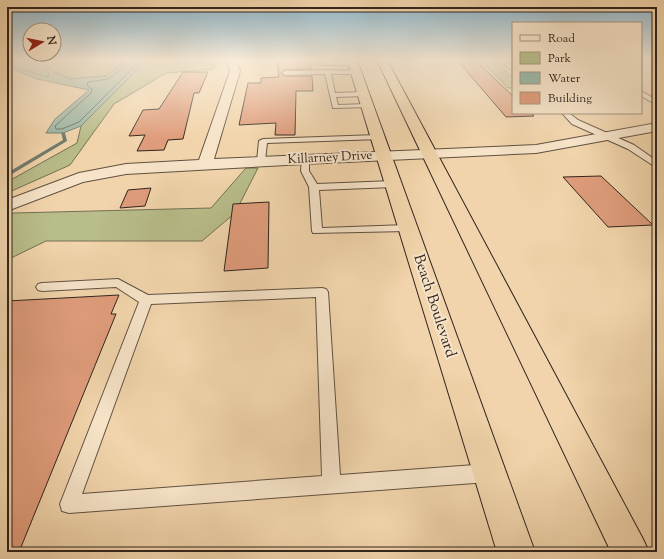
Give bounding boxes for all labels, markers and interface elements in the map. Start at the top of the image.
north arrow [22,22,62,62]
legend [512,22,642,114]
text: Road [548,30,575,48]
text: N [42,34,60,46]
text: Park [548,50,571,68]
text: Water [548,70,581,88]
text: Building [548,90,592,108]
street label: Killarney Drive [287,147,373,169]
street label: Beach Boulevard [407,252,461,361]

